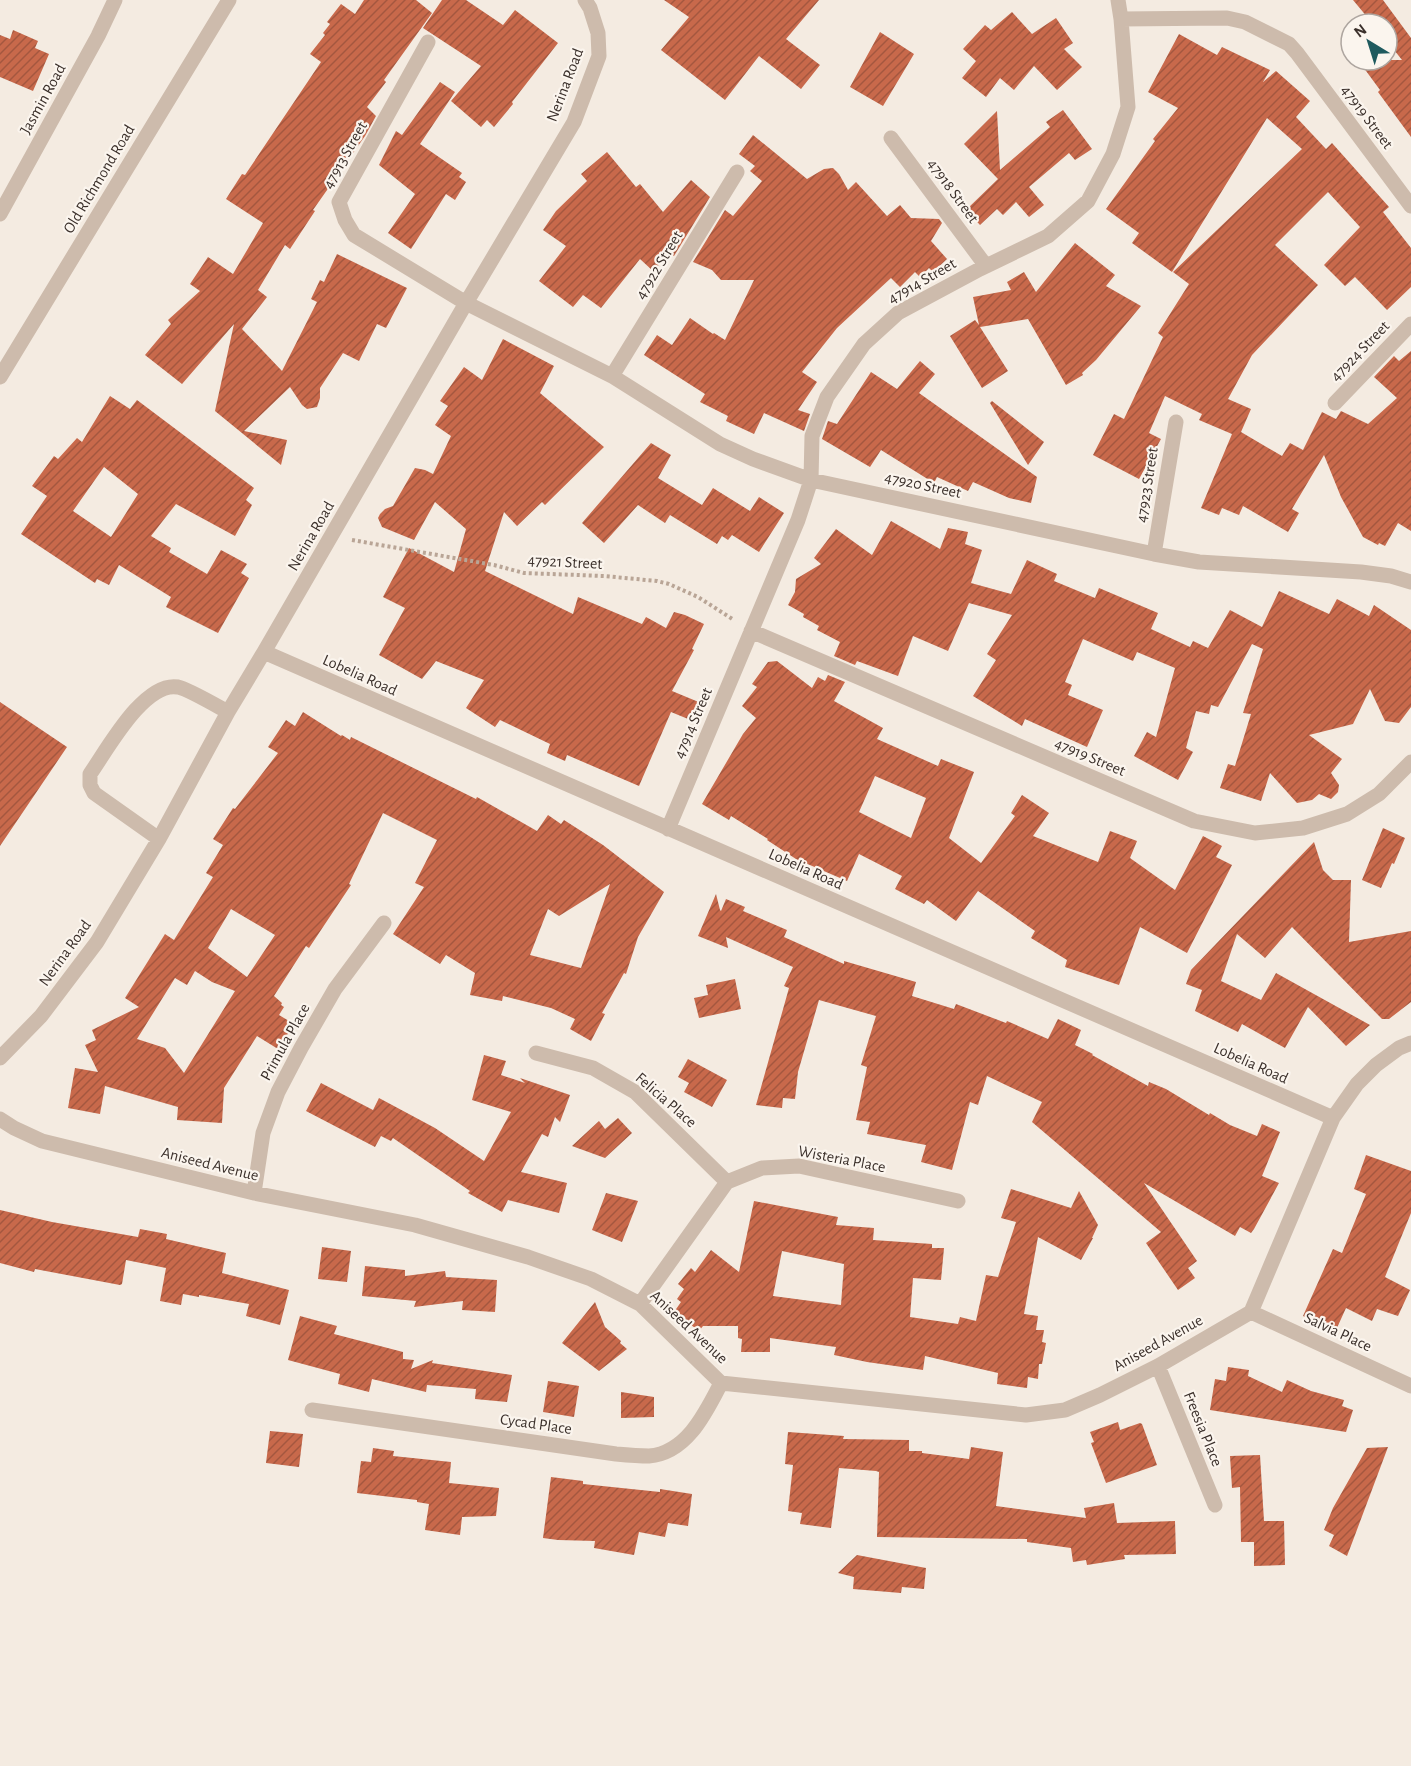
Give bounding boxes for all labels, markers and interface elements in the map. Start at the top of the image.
north arrow [1339,12,1399,72]
text: N [1351,21,1370,41]
street label: Nerina Road [544,46,586,124]
street label: Jasmin Road [17,61,69,137]
street label: 47919 Street [1338,82,1396,152]
street label: 47913 Street [320,119,370,191]
street label: Old Richmond Road [60,122,138,236]
street label: 47918 Street [924,156,982,226]
street label: 47922 Street [632,228,686,302]
street label: 47914 Street [885,255,959,307]
street label: 47924 Street [1327,318,1393,384]
street label: 47923 Street [1133,446,1161,524]
street label: 47920 Street [883,469,963,501]
street label: Nerina Road [285,499,337,573]
street label: 47921 Street [527,552,603,572]
street label: Lobelia Road [320,652,400,698]
street label: 47914 Street [671,685,715,761]
street label: 47919 Street [1052,735,1128,779]
street label: Lobelia Road [766,846,846,892]
street label: Nerina Road [36,917,94,989]
street label: Primula Place [257,1001,313,1083]
street label: Lobelia Road [1211,1040,1291,1086]
street label: Felicia Place [633,1069,699,1131]
street label: Wisteria Place [797,1143,887,1175]
street label: Aniseed Avenue [160,1144,260,1184]
street label: Aniseed Avenue [647,1287,731,1367]
street label: Salvia Place [1302,1309,1374,1355]
street label: Aniseed Avenue [1111,1312,1205,1374]
street label: Freesia Place [1181,1389,1225,1469]
street label: Cycad Place [499,1411,573,1438]

